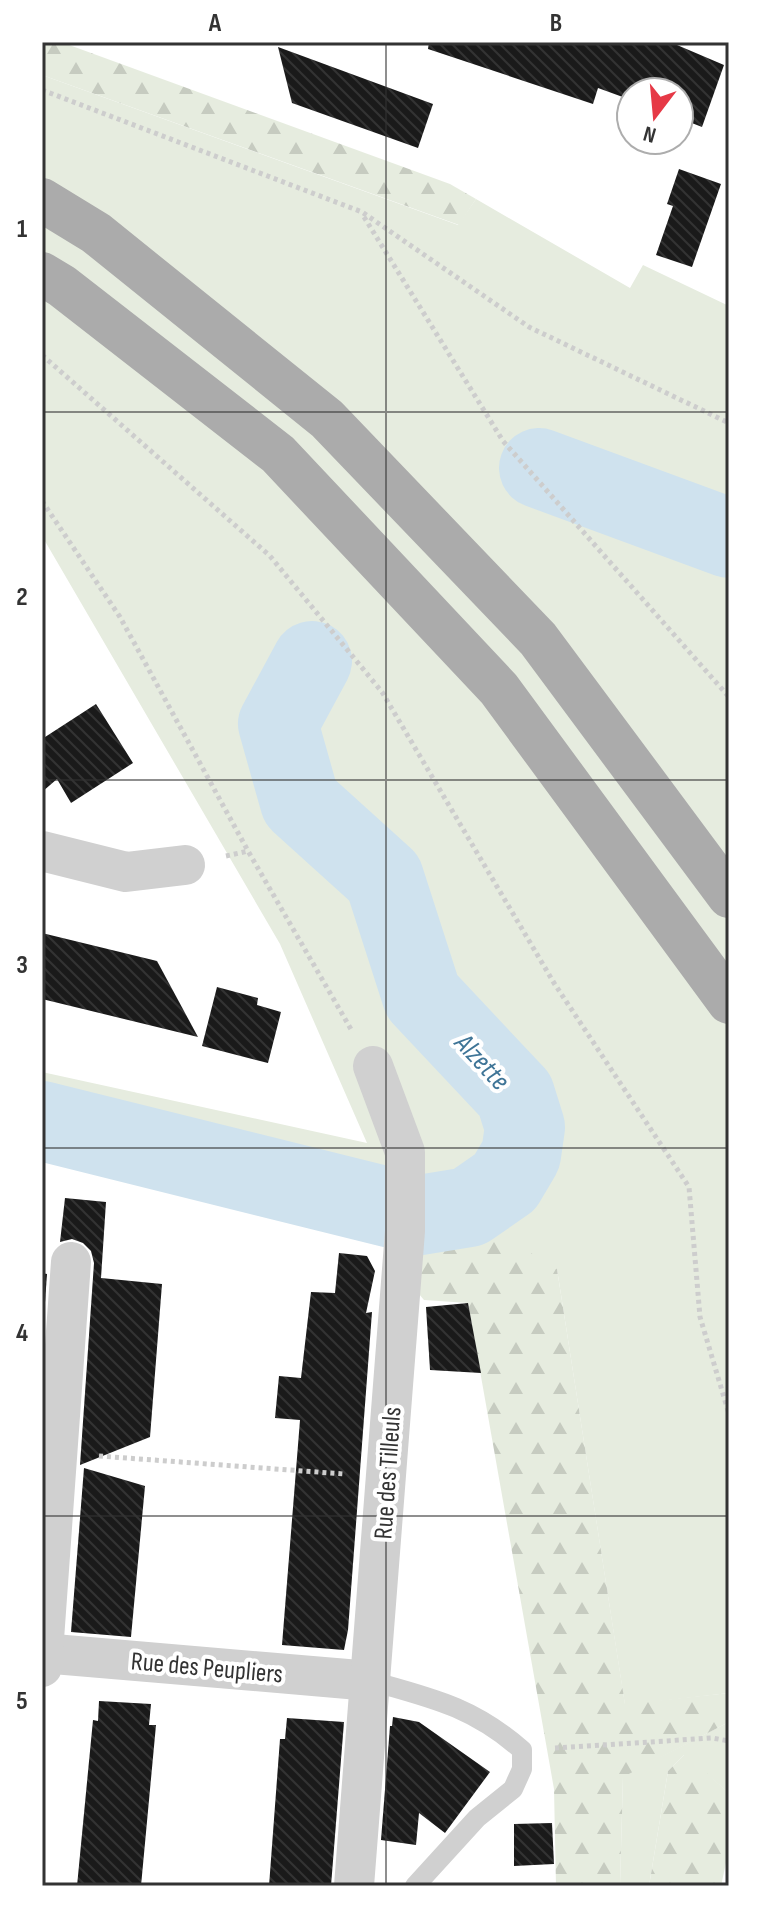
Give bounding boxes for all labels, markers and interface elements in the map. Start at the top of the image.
text: A [208,8,222,39]
text: B [550,8,562,39]
north arrow [615,76,695,156]
text: N [641,119,659,148]
text: 1 [17,214,27,245]
text: 2 [16,582,28,613]
text: 3 [16,950,28,981]
water label: Alzette [447,1026,516,1097]
text: 4 [16,1318,28,1349]
street label: Rue des Tilleuls [368,1406,409,1540]
street label: Rue des Peupliers [130,1646,284,1691]
text: 5 [16,1686,28,1717]

